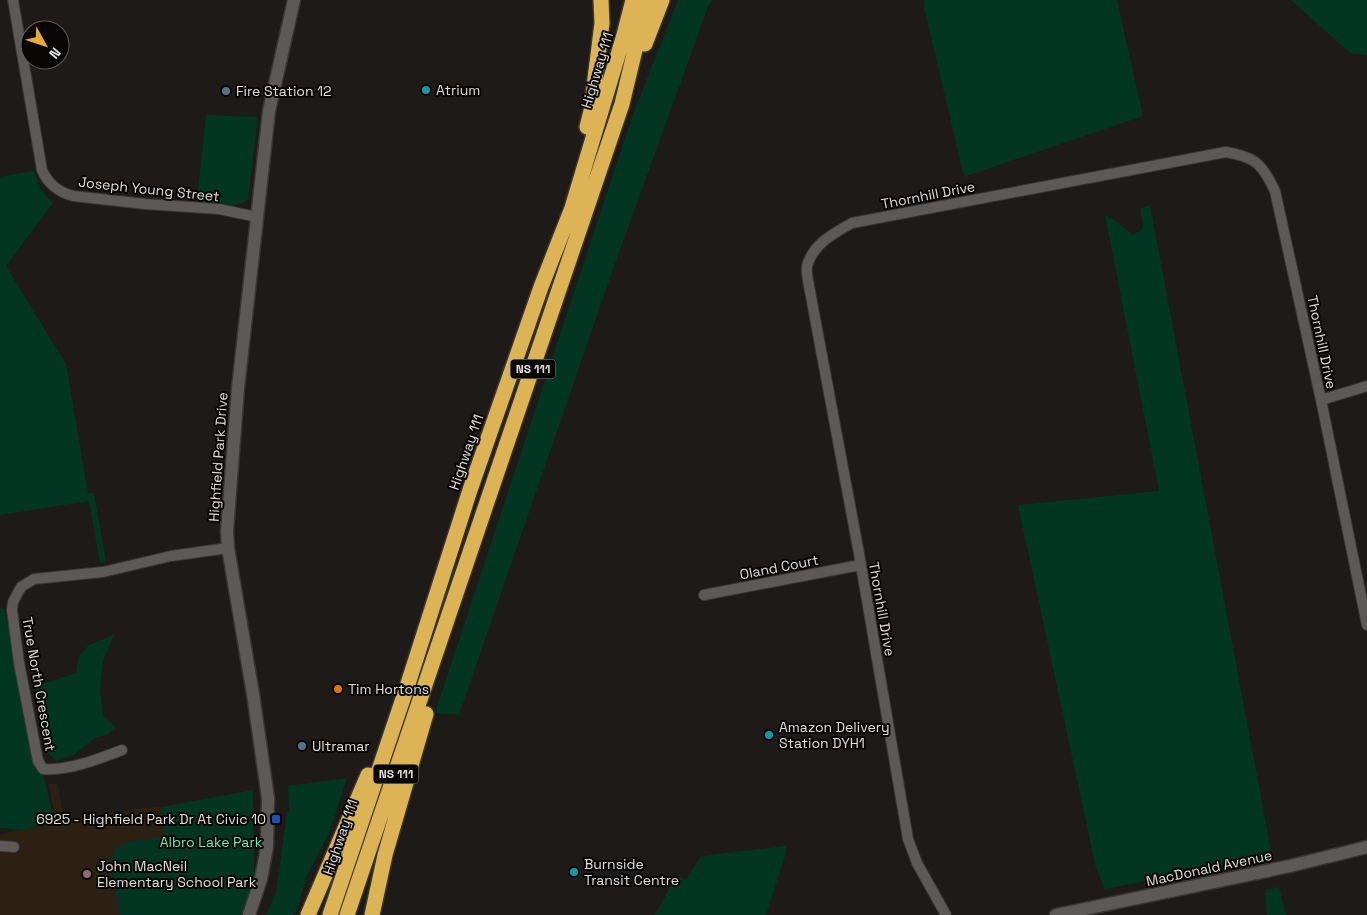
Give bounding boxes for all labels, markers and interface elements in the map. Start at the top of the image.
north arrow [20,20,70,70]
street label: Highway 111 [577,30,617,110]
text: N [45,44,65,63]
place label: Atrium [436,81,480,99]
place label: Fire Station 12 [236,82,331,100]
marker: Atrium [420,84,432,96]
marker: Fire Station 12 [220,85,232,97]
street label: Joseph Young Street [78,173,220,205]
street label: Thornhill Drive [879,177,977,213]
street label: Thornhill Drive [1303,293,1341,391]
road number: NS 111 [510,359,556,378]
street label: Highfield Park Drive [204,392,232,522]
street label: Highway 111 [445,412,487,492]
street label: Oland Court [738,551,820,583]
street label: Thornhill Drive [865,560,899,658]
street label: True North Crescent [18,616,60,752]
place label: Tim Hortons [348,680,429,698]
marker: Tim Hortons [332,683,344,695]
place label: Amazon Delivery Station DYH1 [779,718,890,752]
marker: Amazon Delivery Station DYH1 [763,729,775,741]
place label: Ultramar [312,737,370,755]
marker: Ultramar [296,740,308,752]
road number: NS 111 [374,764,418,784]
street label: Highway 111 [319,797,361,877]
place label: 6925 - Highfield Park Dr At Civic 10 [36,810,266,828]
marker: 6925 - Highfield Park Dr At Civic 10 [270,813,282,825]
park label: Albro Lake Park [160,833,263,851]
street label: MacDonald Avenue [1144,846,1274,890]
place label: Burnside Transit Centre [584,855,679,889]
place label: John MacNeil Elementary School Park [97,857,257,891]
marker: Burnside Transit Centre [568,866,580,878]
marker: John MacNeil Elementary School Park [81,868,93,880]

